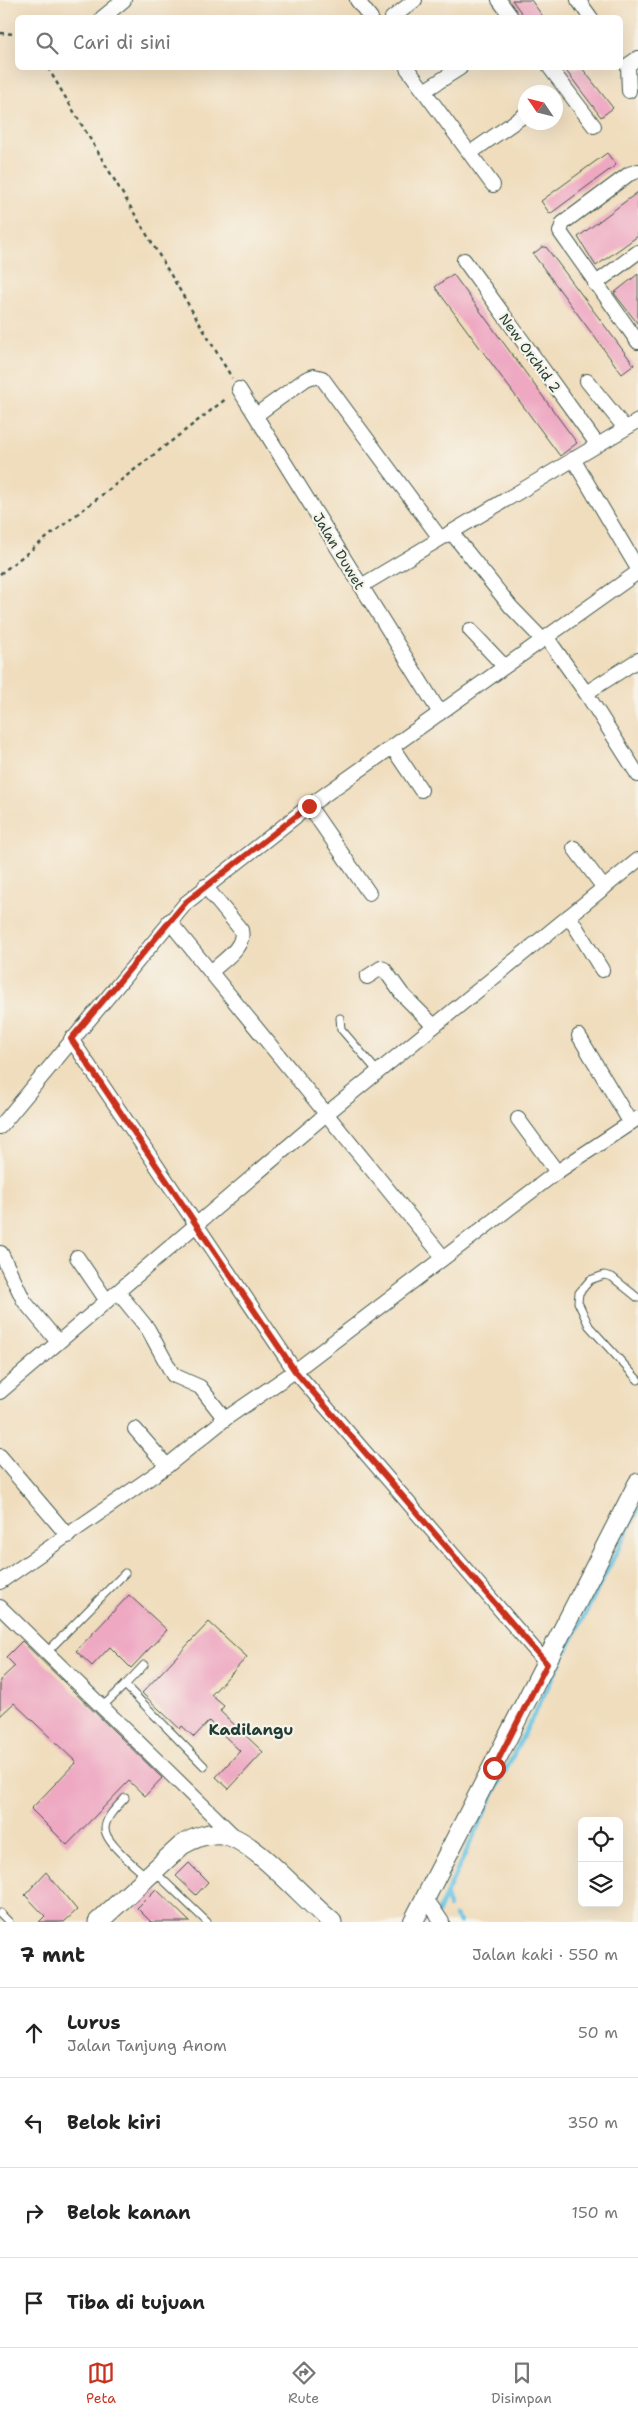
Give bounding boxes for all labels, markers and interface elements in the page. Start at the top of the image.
search box [15,15,623,70]
icon: search [33,29,61,57]
text: Cari di sini [73,30,171,55]
north arrow [518,85,563,130]
street label: New Orchid 2 [495,310,565,396]
street label: Jalan Duwet [309,509,369,593]
route end [298,795,321,818]
district label: Kadilangu [209,1719,293,1740]
route start [483,1757,506,1780]
map controls [578,1817,623,1907]
button: locate [578,1817,623,1862]
button: layers [578,1862,623,1907]
text: 7 mnt [20,1941,85,1969]
text: Jalan kaki · 550 m [472,1944,618,1965]
text: Lurus [67,2010,121,2035]
icon: ahead [20,2019,48,2047]
text: 50 m [578,2022,618,2043]
text: Jalan Tanjung Anom [67,2035,227,2056]
icon: left [20,2109,48,2137]
text: Belok kiri [67,2110,161,2135]
text: 350 m [567,2112,618,2133]
icon: right [20,2199,48,2227]
text: Belok kanan [67,2200,191,2225]
text: 150 m [571,2202,618,2223]
icon: arrive [20,2289,48,2317]
text: Tiba di tujuan [67,2290,205,2315]
tab: Peta [86,2359,116,2407]
tab: Rute [288,2359,319,2407]
tab: Disimpan [491,2359,552,2407]

